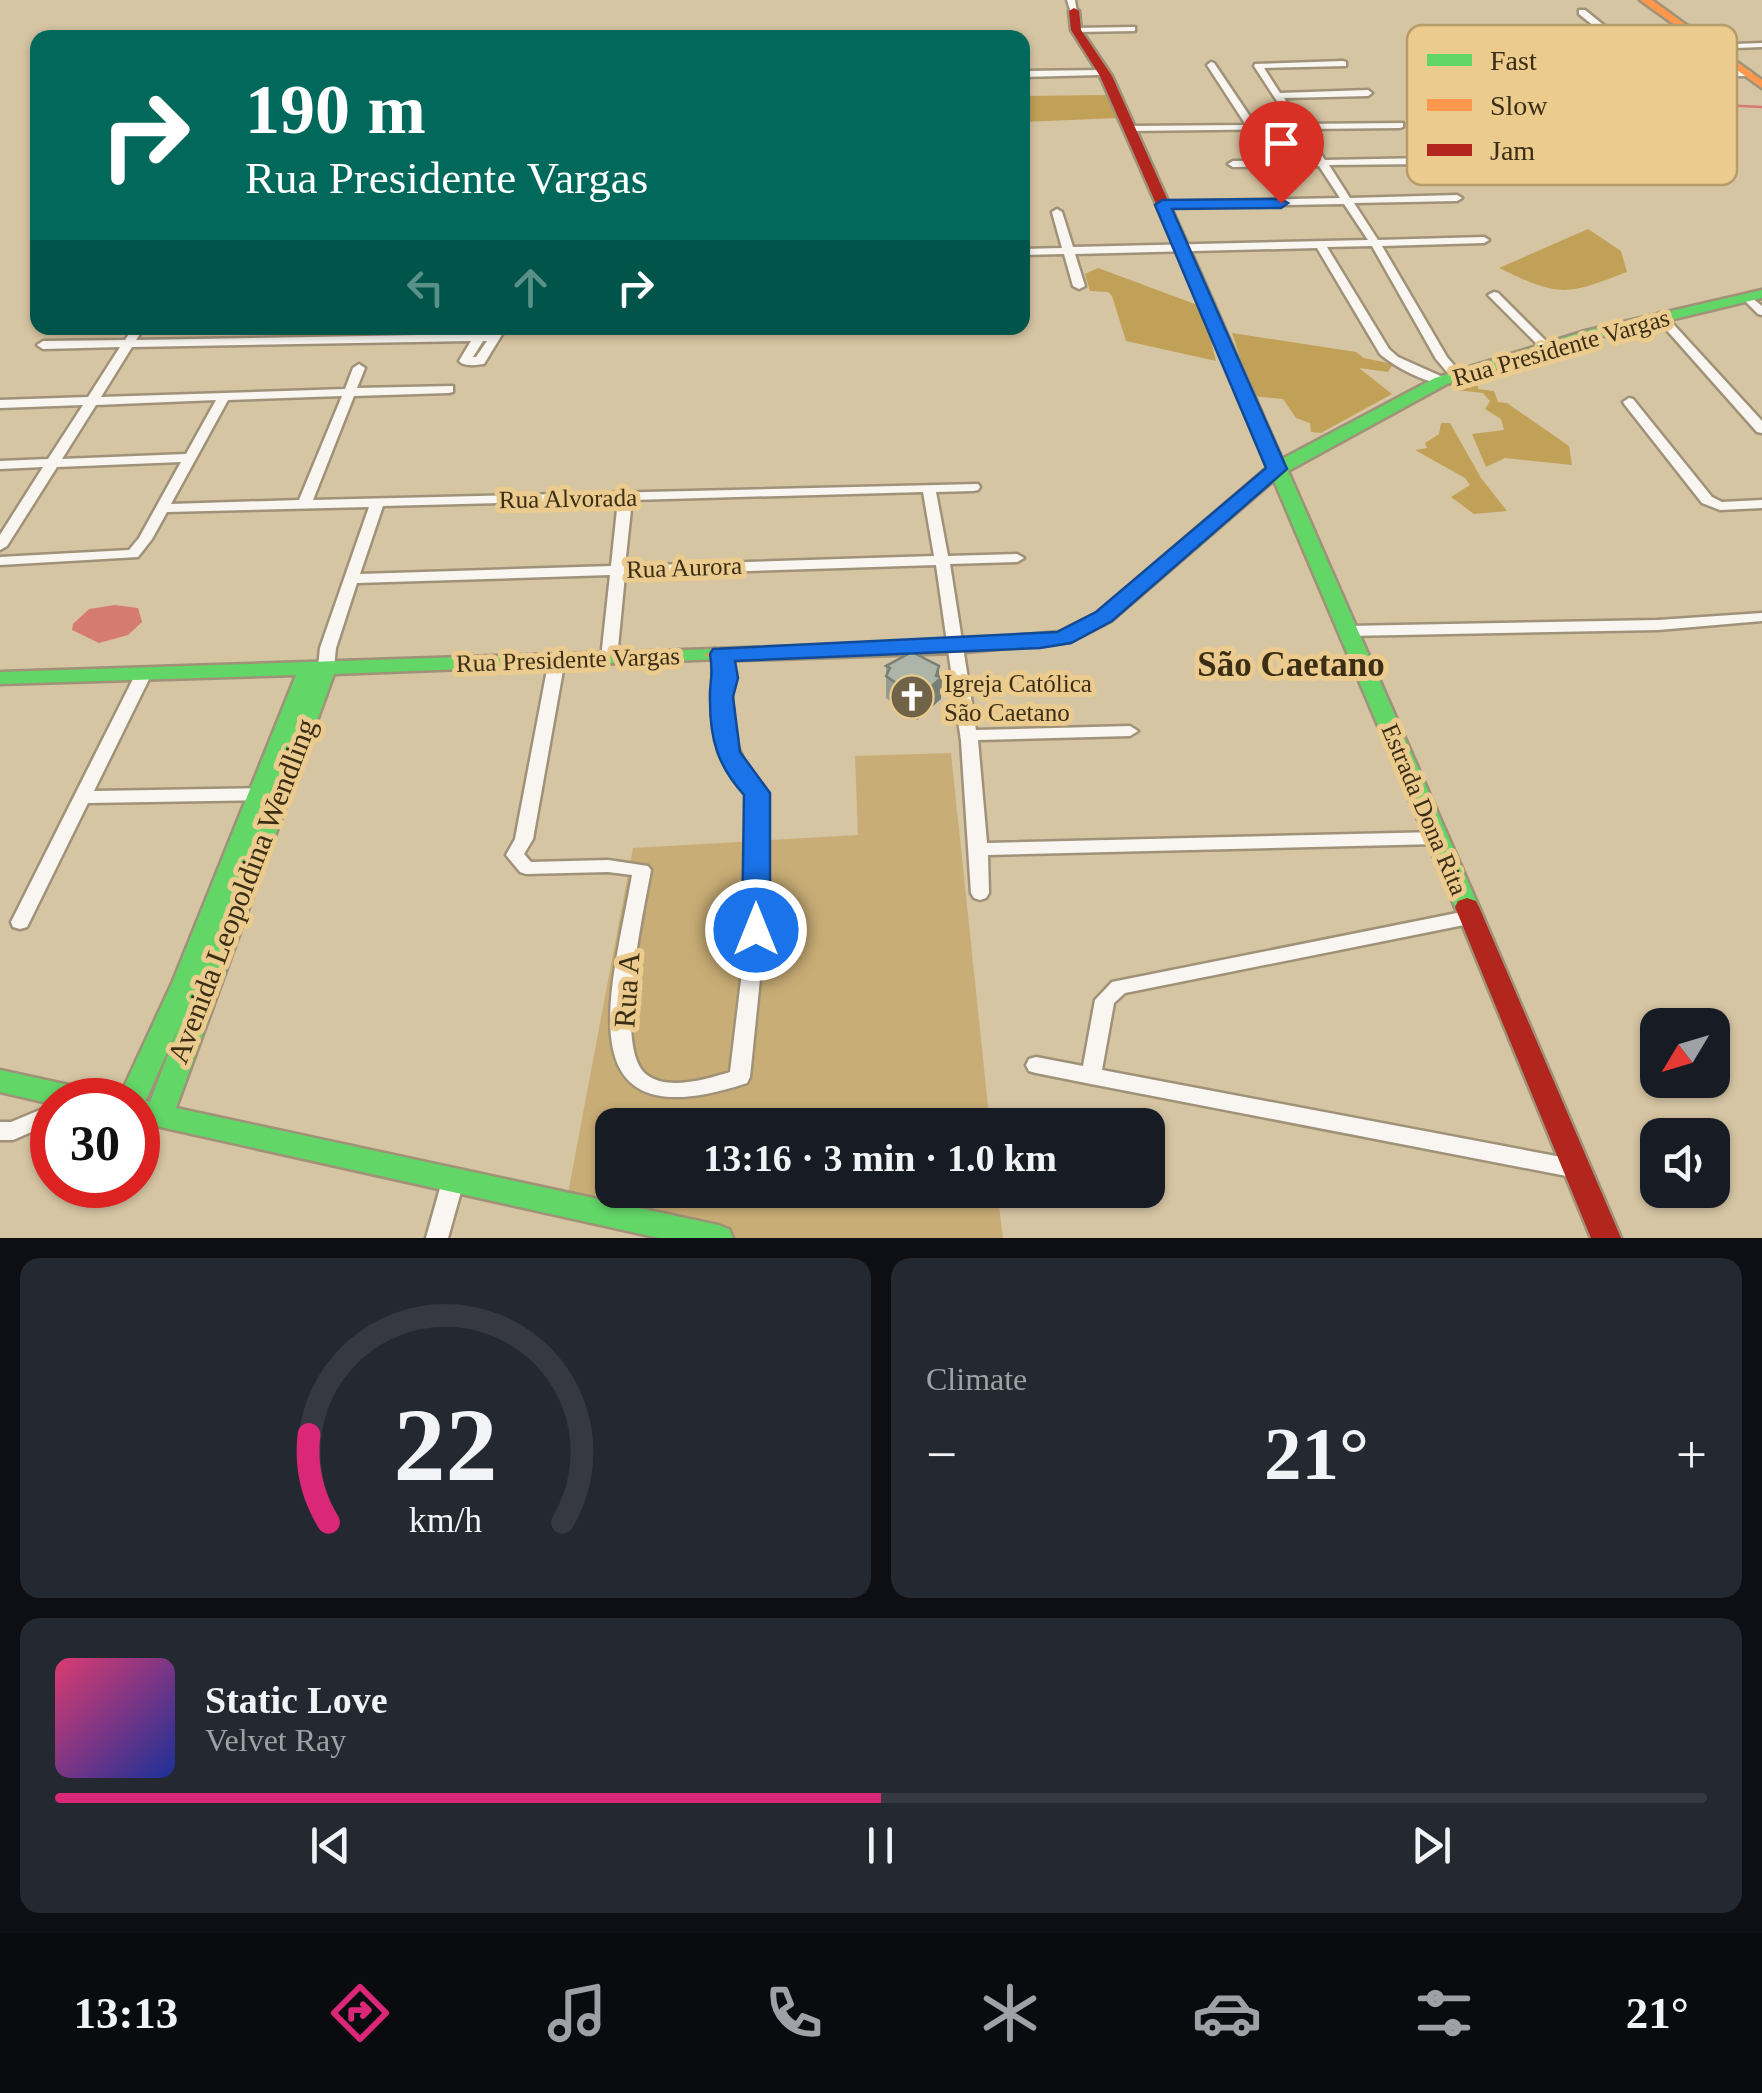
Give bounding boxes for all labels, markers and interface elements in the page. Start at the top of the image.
legend [1407,25,1737,185]
text: Fast [1490,45,1537,76]
icon: right [80,70,210,200]
text: 190 m [245,71,426,148]
text: Slow [1490,90,1548,121]
pin [1239,101,1324,204]
icon: arrive [1254,116,1309,171]
text: Jam [1490,135,1535,166]
text: Rua Presidente Vargas [245,153,648,203]
icon: left [398,260,453,315]
icon: ahead [503,260,558,315]
icon: right [608,260,663,315]
street label: Rua Presidente Vargas [1450,304,1673,391]
street label: Rua Alvorada [499,484,637,513]
street label: Rua Aurora [626,552,742,583]
street label: Rua Presidente Vargas [456,642,680,677]
district label: São Caetano [1197,645,1385,684]
place label: Igreja Católica São Caetano [944,670,1092,726]
church icon: Igreja Católica São Caetano [889,674,935,720]
street label: Avenida Leopoldina Wendling [160,714,323,1068]
street label: Estrada Dona Rita [1376,720,1473,899]
position arrow [704,878,808,982]
street label: Rua A [607,951,646,1029]
north arrow [1640,1008,1730,1098]
map controls [1640,1008,1730,1208]
speed limit sign: 30 [30,1078,160,1208]
button: sound [1640,1118,1730,1208]
text: 13:16 · 3 min · 1.0 km [703,1137,1057,1179]
text: Climate [926,1361,1027,1397]
text: 22 [394,1387,498,1502]
text: 21° [1264,1412,1369,1495]
text: − [926,1424,957,1485]
text: + [1676,1424,1707,1485]
text: km/h [409,1500,482,1540]
text: Static Love [205,1679,388,1721]
text: Velvet Ray [205,1722,346,1758]
icon: previous [303,1818,358,1873]
icon: pause [853,1818,908,1873]
icon: next [1404,1818,1459,1873]
icon: directions [325,1978,395,2048]
icon: music [542,1978,612,2048]
icon: phone [759,1978,829,2048]
icon: climate [975,1978,1045,2048]
icon: car [1192,1978,1262,2048]
icon: filters [1409,1978,1479,2048]
text: 13:13 [73,1988,178,2038]
text: 21° [1626,1988,1689,2038]

